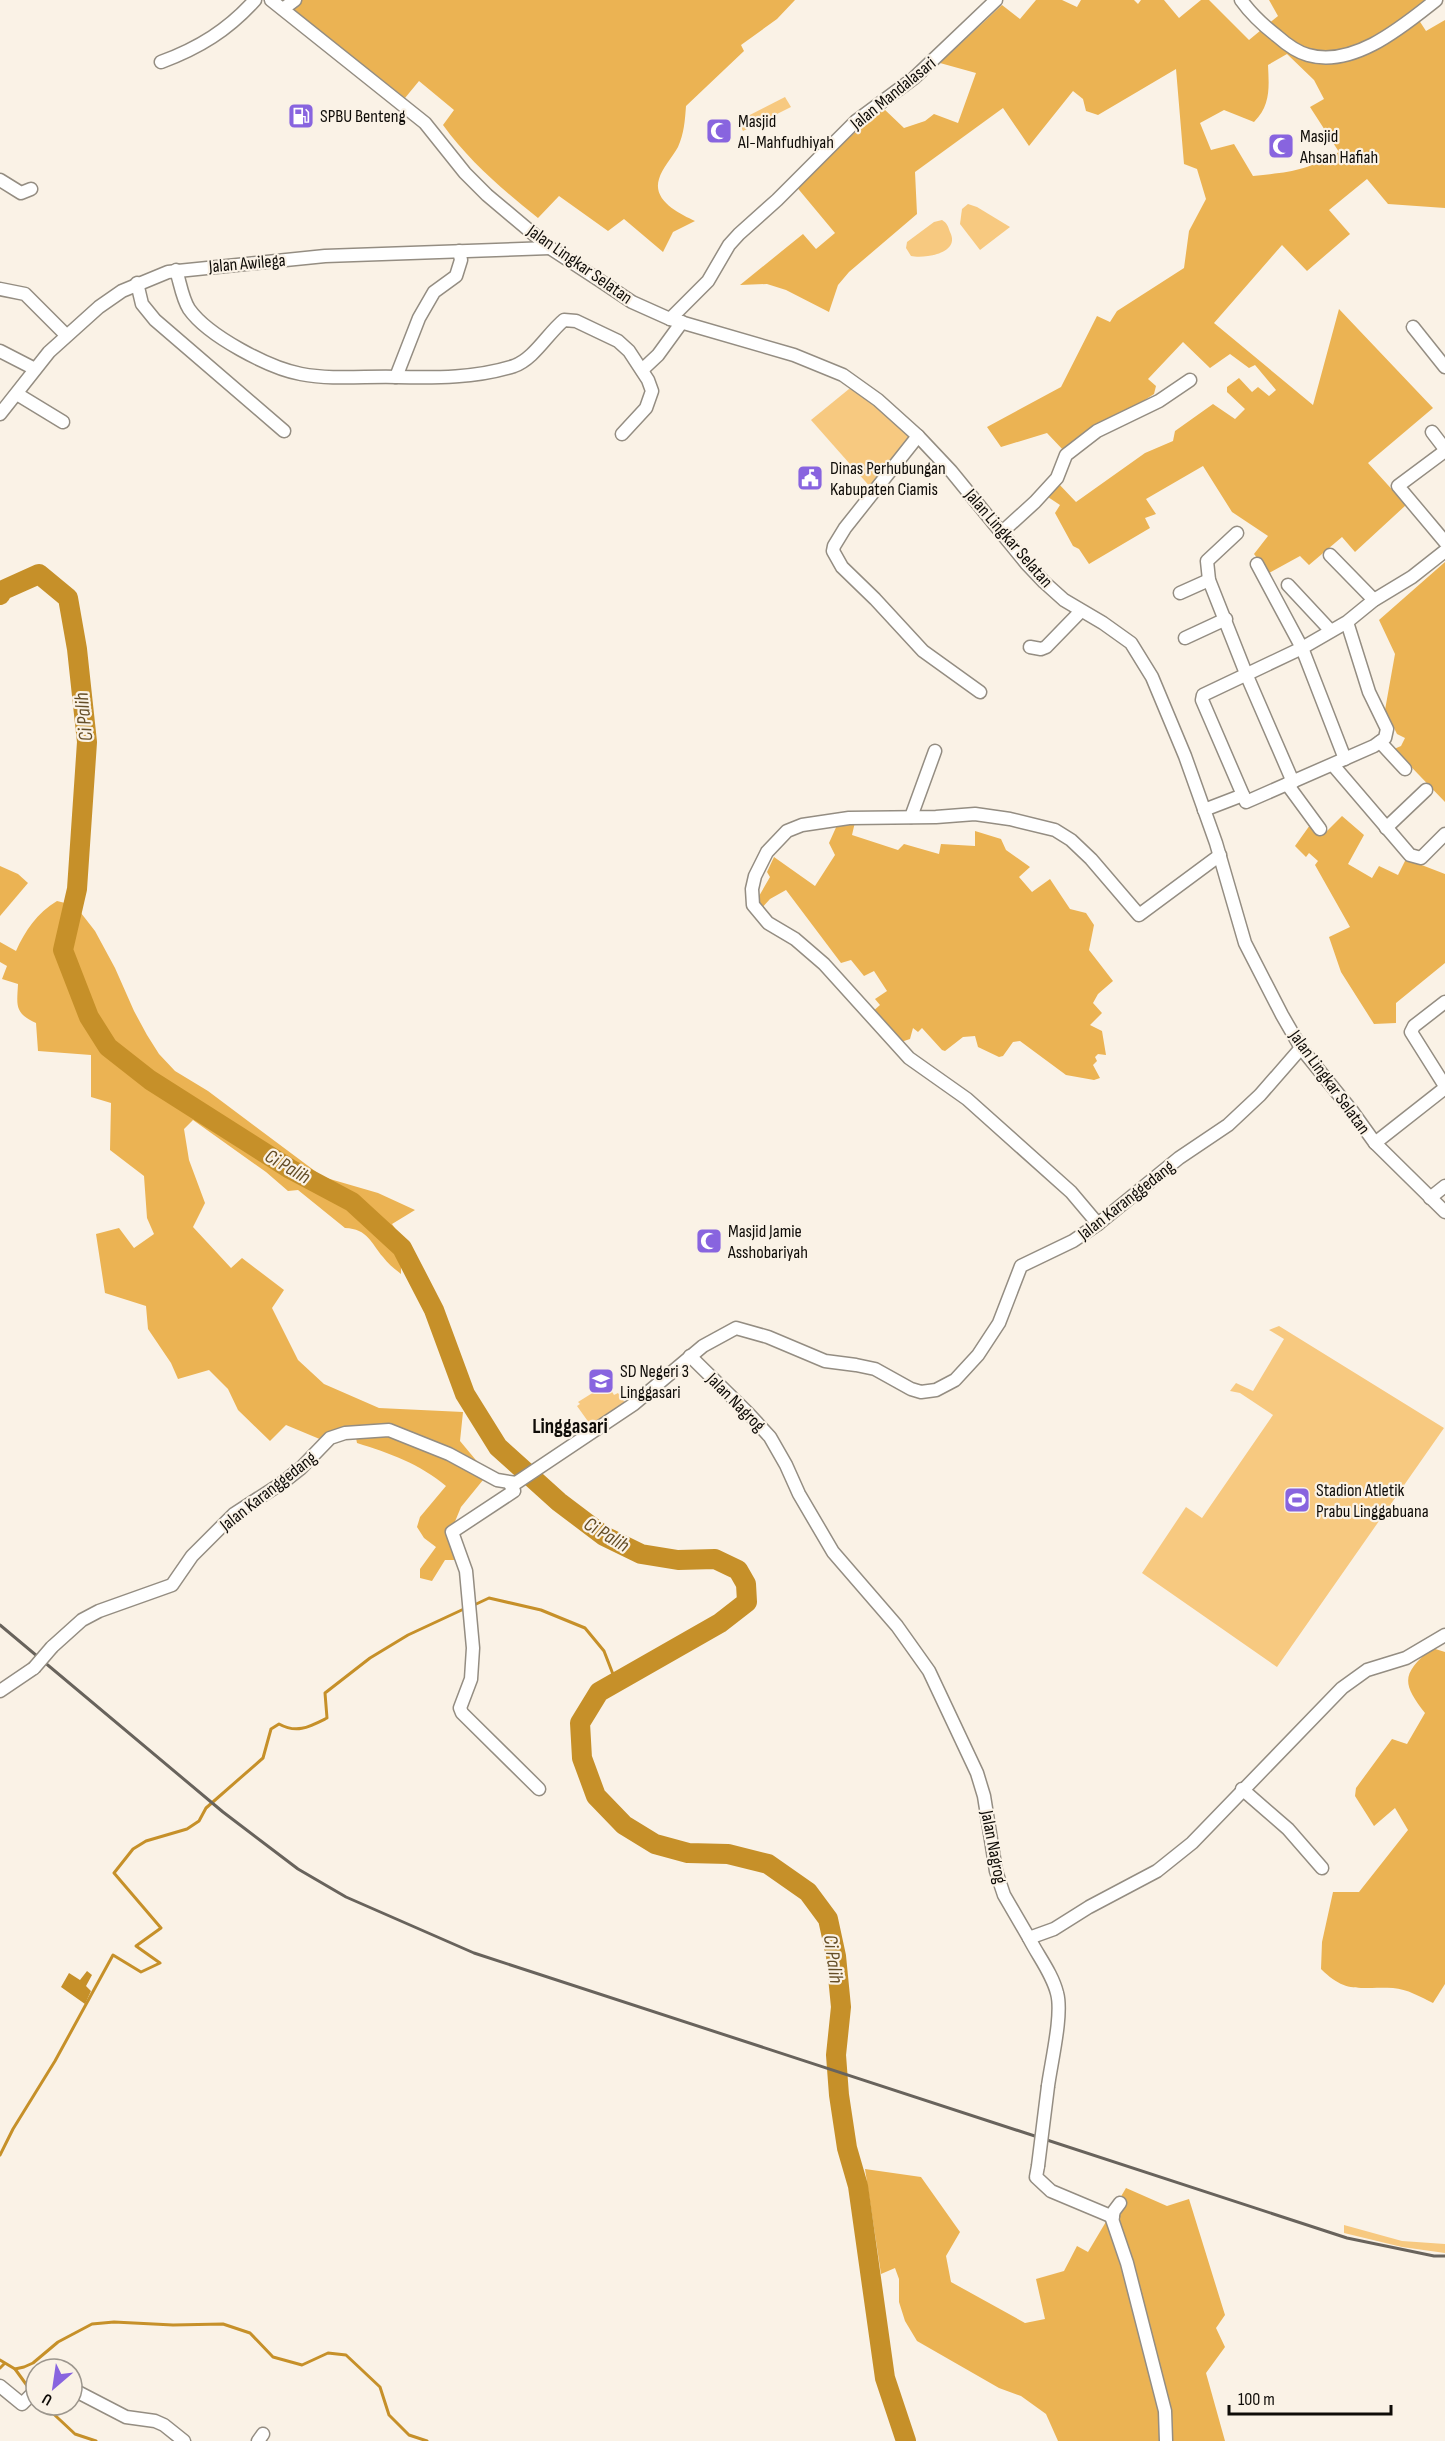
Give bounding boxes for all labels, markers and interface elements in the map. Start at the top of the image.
street label: Jalan Mandalasari [846,53,940,135]
fuel station icon: SPBU Benteng [286,101,316,131]
place label: SPBU Benteng [320,106,406,127]
place label: Masjid Al-Mahfudhiyah [737,111,834,153]
mosque icon: Masjid Al-Mahfudhiyah [704,116,734,146]
place label: Masjid Ahsan Hafiah [1299,126,1378,168]
mosque icon: Masjid Ahsan Hafiah [1266,131,1296,161]
street label: Jalan Lingkar Selatan [522,220,636,308]
street label: Jalan Awilega [207,250,286,277]
place label: Dinas Perhubungan Kabupaten Ciamis [830,458,946,500]
public building icon: Dinas Perhubungan Kabupaten Ciamis [795,463,825,493]
street label: Jalan Lingkar Selatan [960,484,1057,592]
water label: Ci Palih [70,691,98,742]
street label: Jalan Lingkar Selatan [1284,1025,1374,1138]
water label: Ci Palih [260,1144,315,1189]
street label: Jalan Karanggedang [1073,1156,1179,1245]
place label: Masjid Jamie Asshobariyah [727,1221,808,1263]
mosque icon: Masjid Jamie Asshobariyah [694,1226,724,1256]
place label: SD Negeri 3 Linggasari [620,1361,689,1403]
school or university icon: SD Negeri 3 Linggasari [586,1366,616,1396]
street label: Jalan Nagrog [701,1368,769,1436]
district label: Linggasari [532,1414,608,1439]
street label: Jalan Karanggedang [215,1447,321,1536]
place label: Stadion Atletik Prabu Linggabuana [1316,1480,1429,1522]
sports icon: Stadion Atletik Prabu Linggabuana [1282,1485,1312,1515]
water label: Ci Palih [579,1512,634,1558]
street label: Jalan Nagrog [976,1808,1011,1886]
water label: Ci Palih [818,1933,848,1985]
north arrow [24,2357,84,2417]
scale bar [1229,2378,1391,2416]
text: U [39,2388,56,2409]
text: 100 m [1238,2389,1275,2410]

